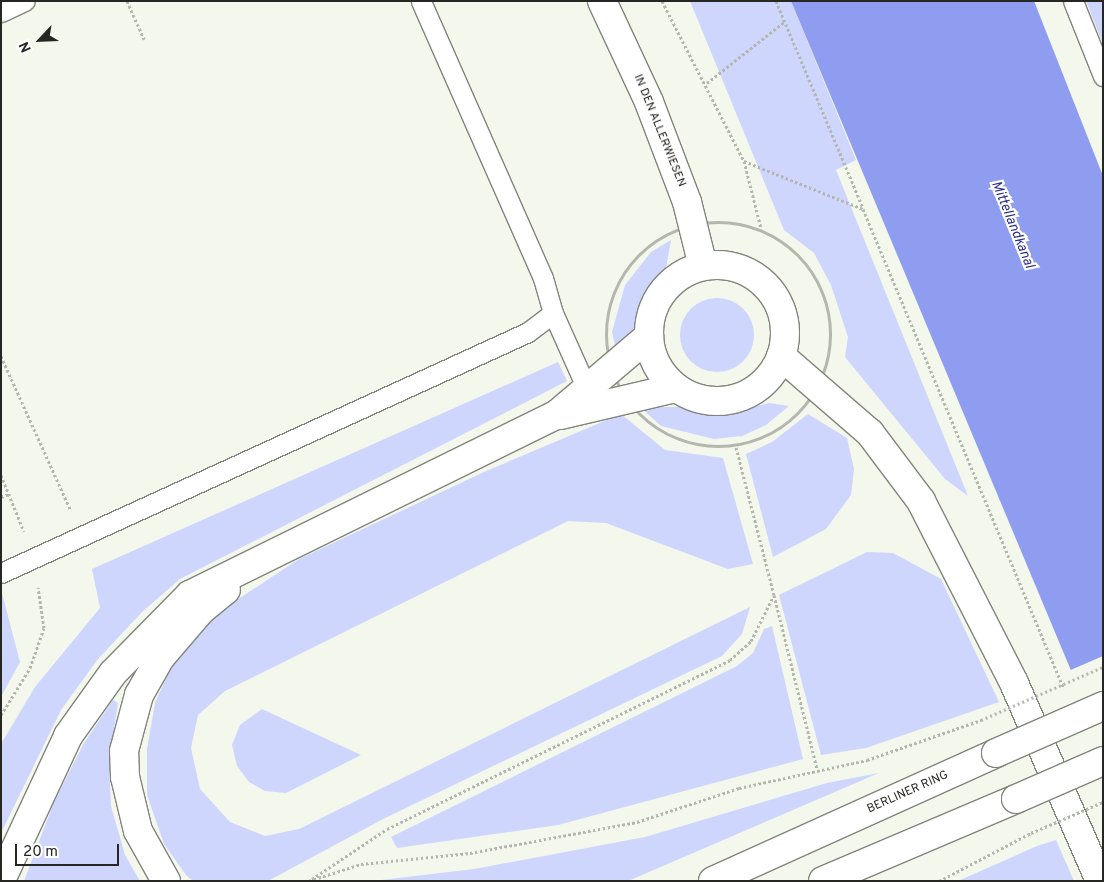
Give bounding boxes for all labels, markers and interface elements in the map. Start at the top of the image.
north arrow [15,15,65,65]
text: N [16,38,36,55]
street label: IN DEN ALLERWIESEN [630,72,688,190]
water label: Mittellandkanal [987,179,1037,271]
street label: BERLINER RING [865,769,951,817]
scale bar [18,834,121,866]
text: 20 m [23,843,58,862]

